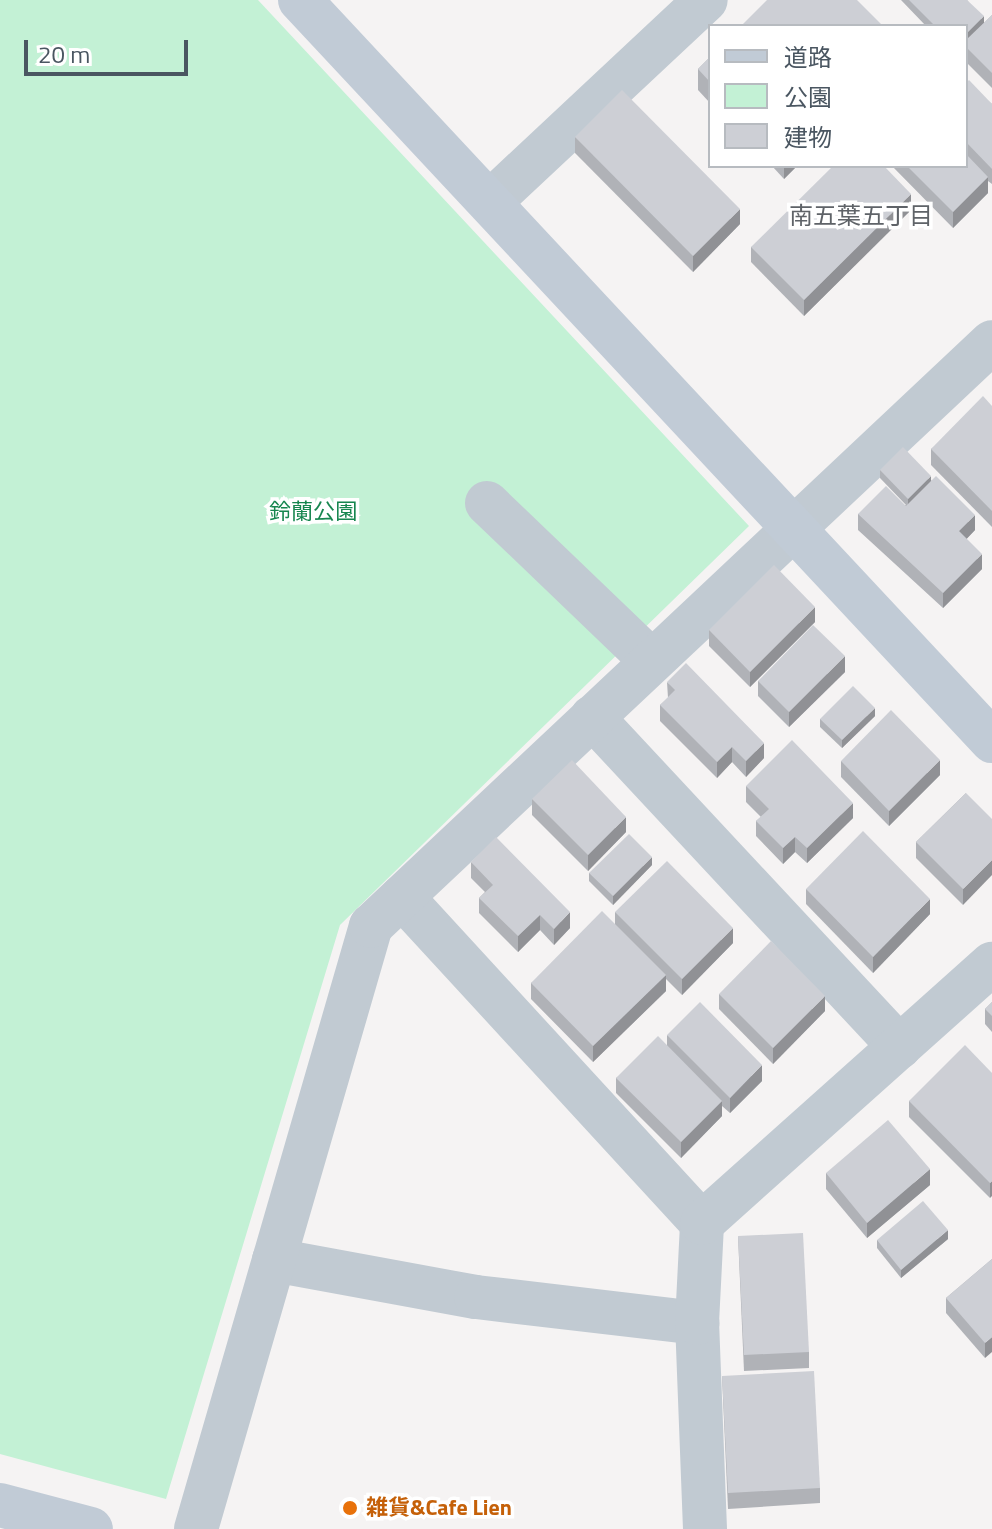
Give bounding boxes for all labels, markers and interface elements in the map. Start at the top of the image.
scale bar [28,24,192,74]
legend [708,24,968,168]
text: 20 m [38,36,90,72]
text: 道路 [784,39,832,75]
text: 公園 [784,79,832,115]
text: 建物 [784,119,832,155]
district label: 南五葉五丁目 [789,202,933,230]
park label: 鈴蘭公園 [269,499,357,525]
place label: 雑貨&Cafe Lien [366,1495,512,1521]
marker: 雑貨&Cafe Lien [341,1499,359,1517]

